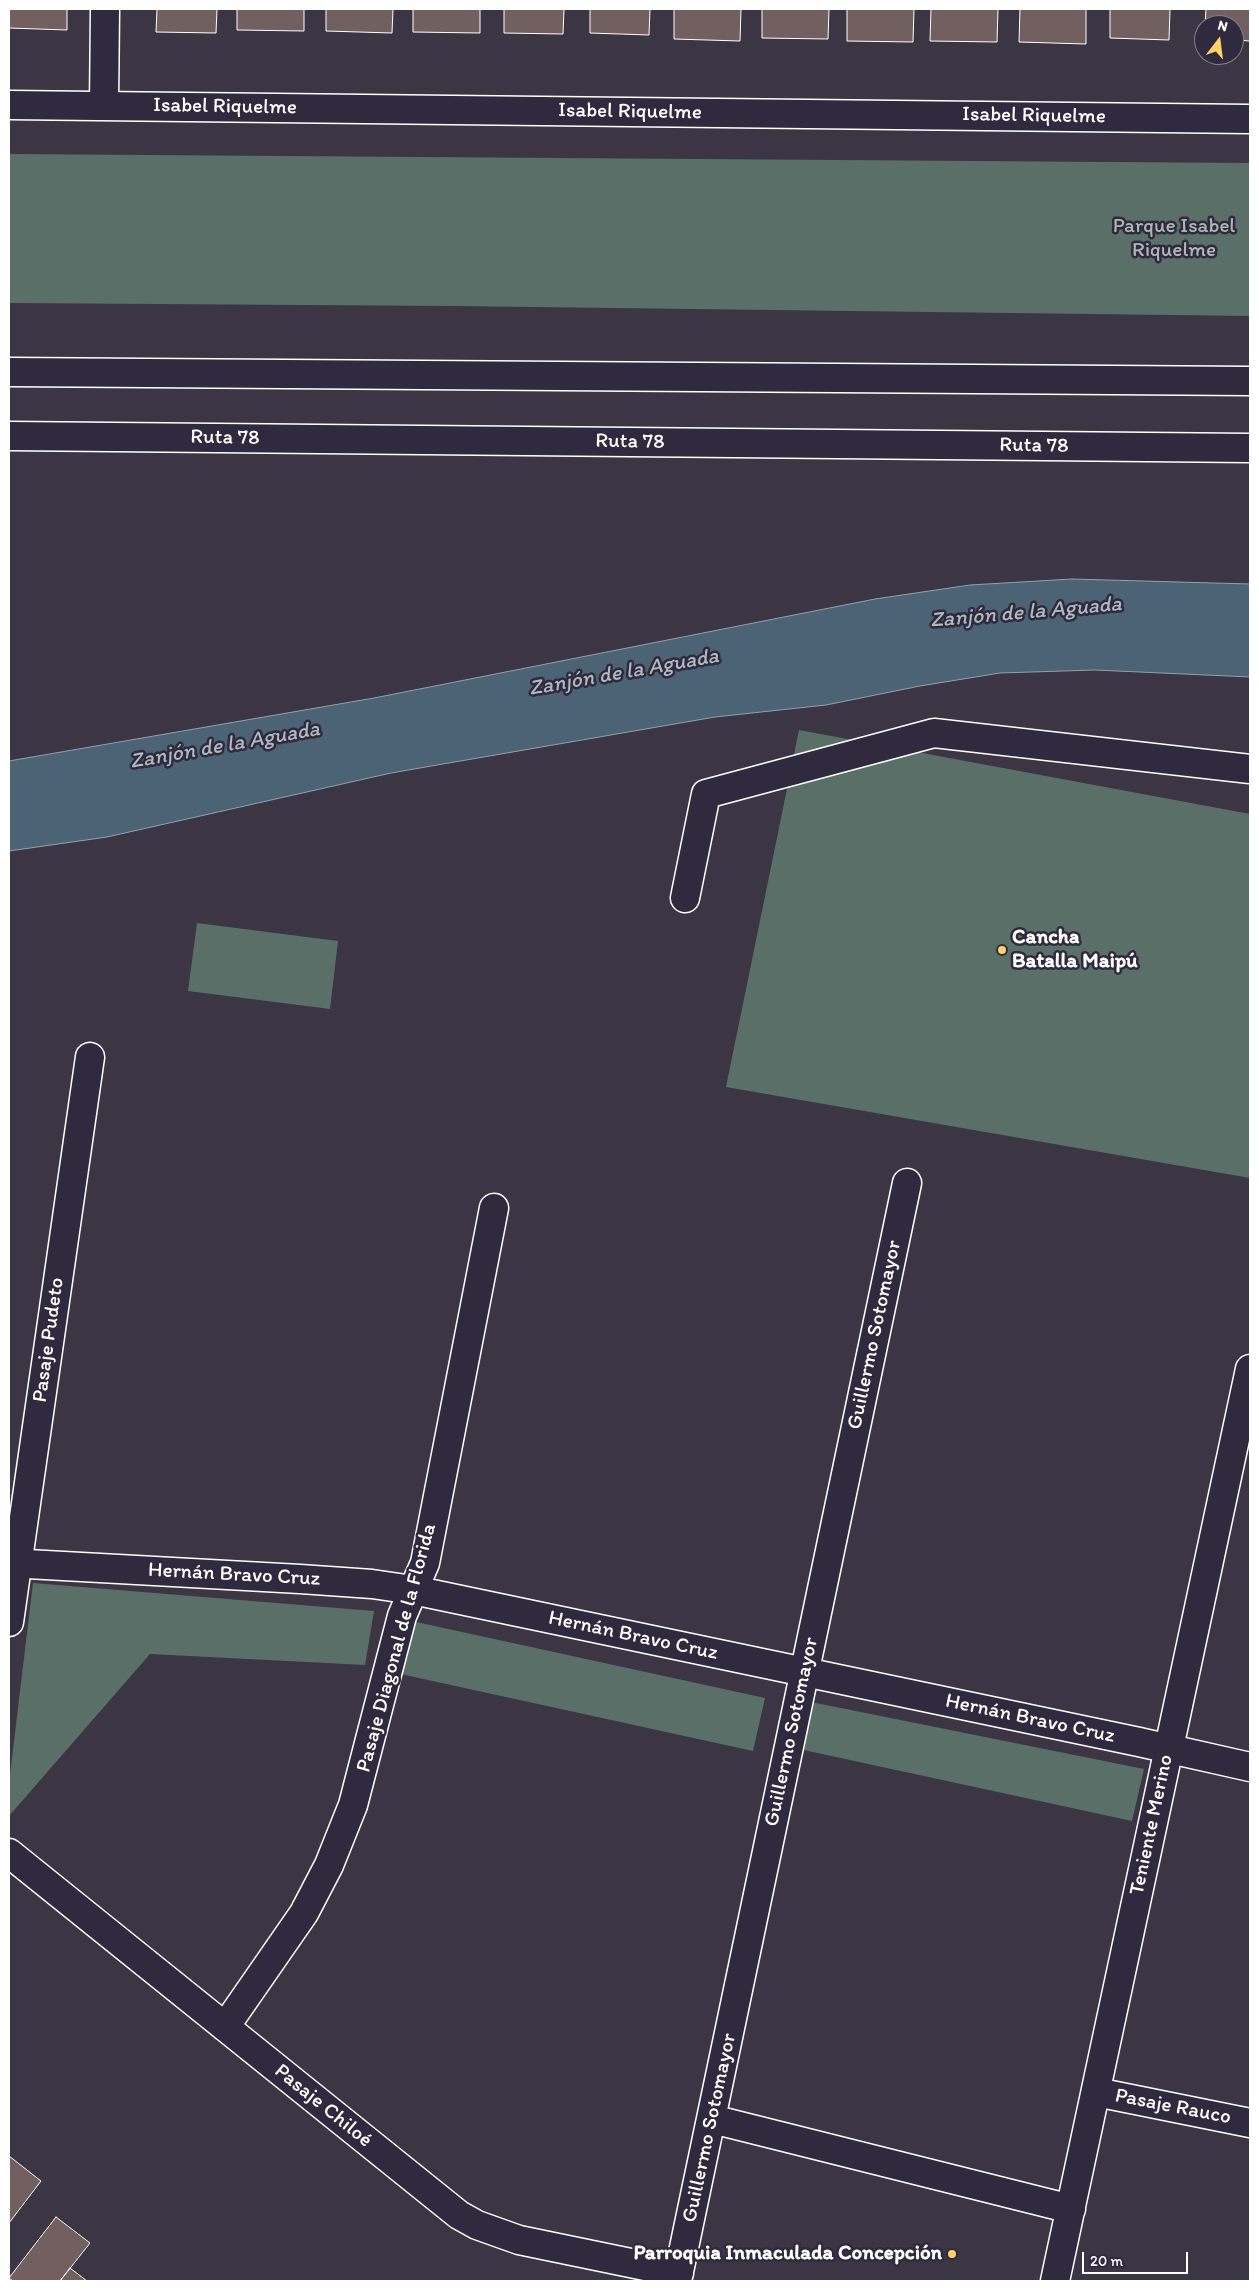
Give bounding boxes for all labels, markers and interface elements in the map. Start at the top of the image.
north arrow [1194,15,1244,65]
text: N [1216,17,1230,35]
street label: Isabel Riquelme [153,93,297,121]
street label: Isabel Riquelme [558,98,702,126]
street label: Isabel Riquelme [962,102,1106,130]
park label: Parque Isabel Riquelme [1113,214,1235,264]
street label: Ruta 78 [190,425,260,451]
street label: Ruta 78 [595,429,665,455]
street label: Ruta 78 [999,433,1069,459]
water label: Zanjón de la Aguada [929,591,1123,635]
water label: Zanjón de la Aguada [527,643,721,703]
water label: Zanjón de la Aguada [128,716,322,776]
place label: Cancha Batalla Maipú [1012,925,1138,975]
marker: Cancha Batalla Maipú [996,944,1008,956]
street label: Guillermo Sotomayor [843,1238,907,1432]
street label: Pasaje Pudeto [28,1276,70,1404]
street label: Pasaje Diagonal de la Florida [352,1521,442,1775]
street label: Hernán Bravo Cruz [147,1558,321,1592]
street label: Hernán Bravo Cruz [546,1606,720,1666]
street label: Guillermo Sotomayor [760,1635,824,1829]
street label: Hernán Bravo Cruz [943,1689,1117,1749]
street label: Teniente Merino [1125,1752,1179,1898]
street label: Guillermo Sotomayor [678,2031,742,2225]
street label: Pasaje Chiloé [269,2059,377,2153]
street label: Pasaje Rauco [1113,2083,1233,2131]
place label: Parroquia Inmaculada Concepción [633,2241,942,2267]
scale bar [1084,2242,1190,2274]
marker: Parroquia Inmaculada Concepción [946,2248,958,2260]
text: 20 m [1090,2252,1123,2270]

